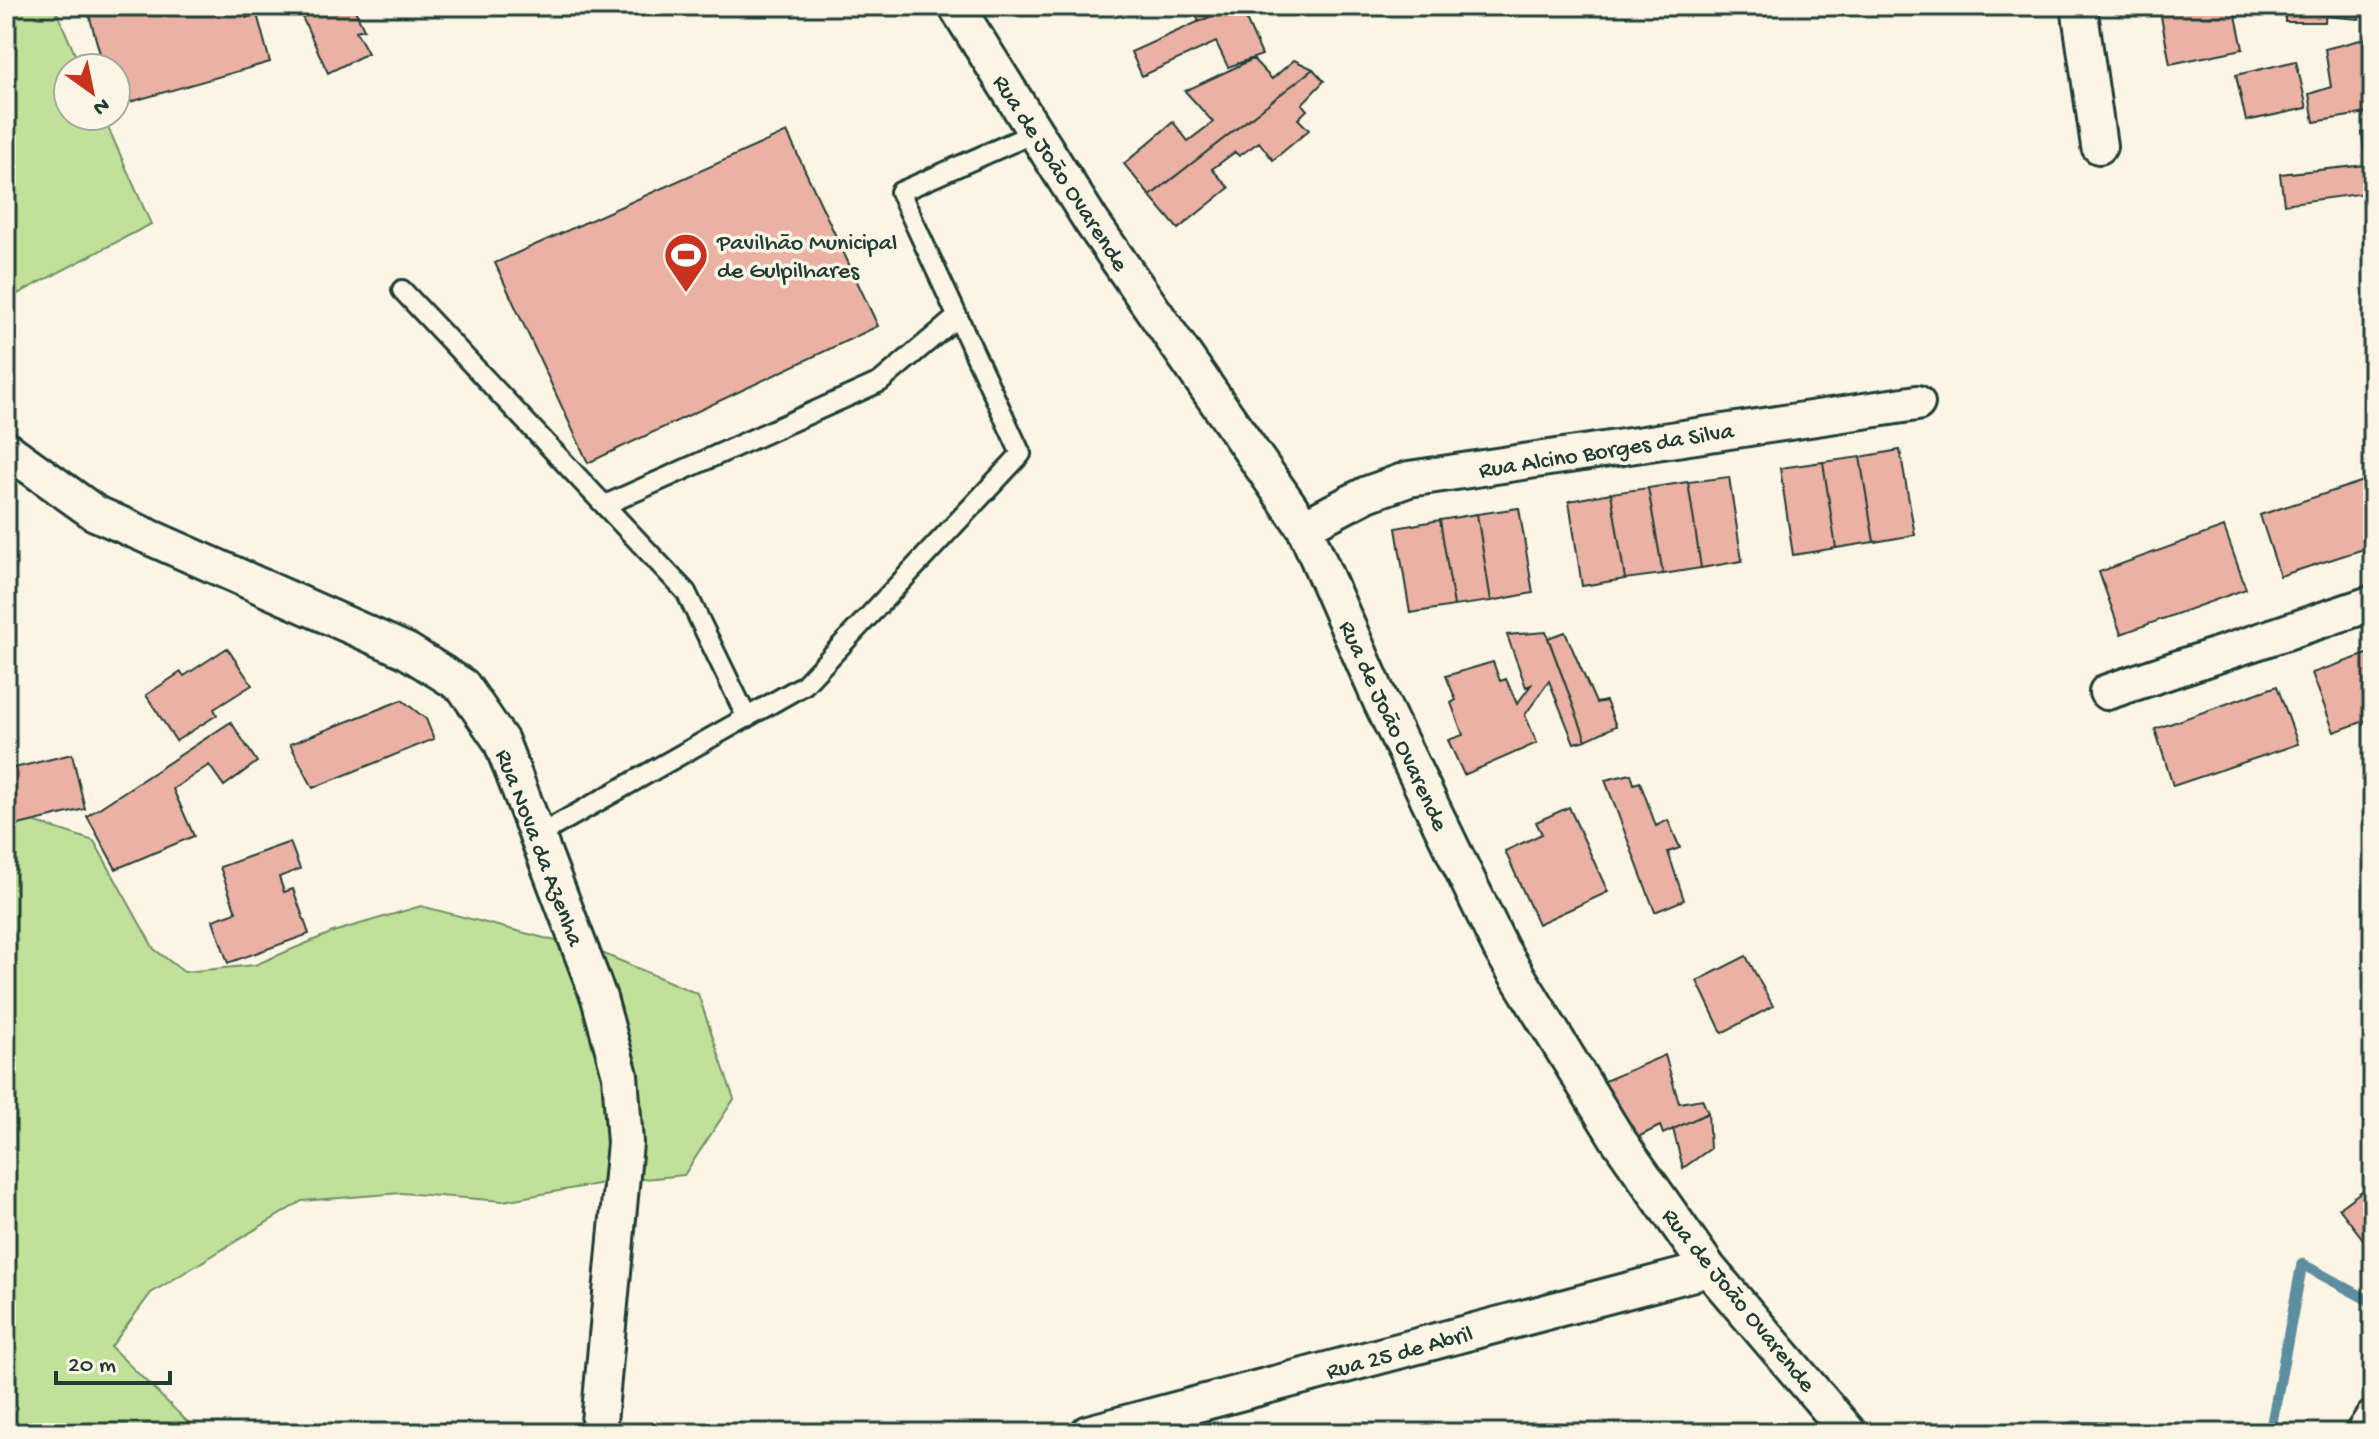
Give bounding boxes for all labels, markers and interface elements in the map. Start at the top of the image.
north arrow [52,52,132,132]
street label: Rua de João Ovarende [985,70,1134,278]
text: N [88,91,114,120]
place label: Pavilhão Municipal de Gulpilhares [716,230,897,287]
sports icon: Pavilhão Municipal de Gulpilhares [662,231,710,294]
street label: Rua Alcino Borges da Silva [1477,418,1737,487]
street label: Rua de João Ovarende [1330,617,1454,837]
street label: Rua Nova da Azenha [487,746,589,951]
street label: Rua de João Ovarende [1654,1203,1821,1400]
street label: Rua 25 de Abril [1323,1321,1477,1388]
scale bar [56,1335,170,1385]
text: 20 m [68,1352,116,1381]

